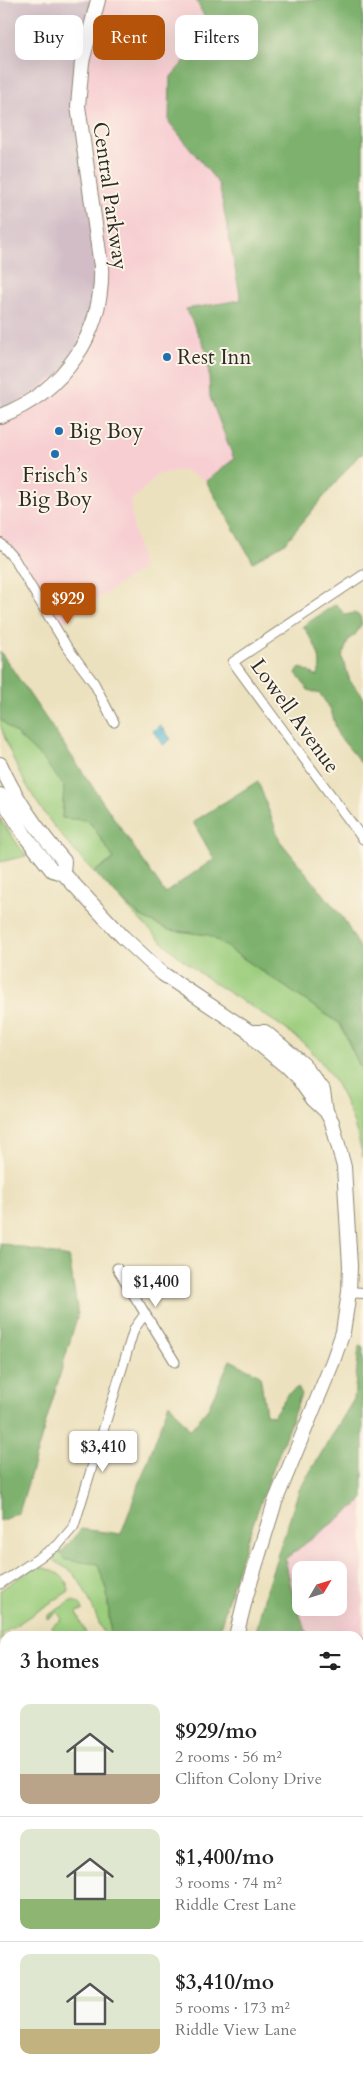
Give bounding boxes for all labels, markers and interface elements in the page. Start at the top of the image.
chip: Buy [15,15,83,60]
chip: Rent [93,15,165,60]
chip: Filters [175,15,258,60]
street label: Central Parkway [85,120,135,272]
place label: Rest Inn [177,343,251,372]
marker: Rest Inn [161,351,173,363]
place label: Big Boy [69,417,143,446]
marker: Big Boy [53,425,65,437]
marker: Frisch’s Big Boy [49,448,61,460]
place label: Frisch’s Big Boy [18,461,92,514]
pin: $929 [38,582,98,625]
text: $929 [52,588,84,610]
street label: Lowell Avenue [244,653,346,779]
pin: $1,400 [115,1266,197,1308]
text: $1,400 [133,1271,179,1293]
pin: $3,410 [62,1430,144,1473]
text: $3,410 [80,1436,126,1458]
north arrow [292,1561,348,1616]
map controls [292,1561,347,1616]
text: 3 homes [20,1647,99,1676]
icon: filters [316,1647,344,1675]
text: $929/mo [175,1717,257,1746]
icon: home [60,1724,120,1784]
text: 2 rooms · 56 m² [175,1746,282,1768]
text: Clifton Colony Drive [175,1768,322,1790]
text: $1,400/mo [175,1843,274,1872]
icon: home [60,1849,120,1909]
text: 3 rooms · 74 m² [175,1872,282,1894]
text: Riddle Crest Lane [175,1894,296,1916]
text: $3,410/mo [175,1968,274,1997]
icon: home [60,1974,120,2034]
text: 5 rooms · 173 m² [175,1997,290,2019]
text: Riddle View Lane [175,2019,297,2041]

